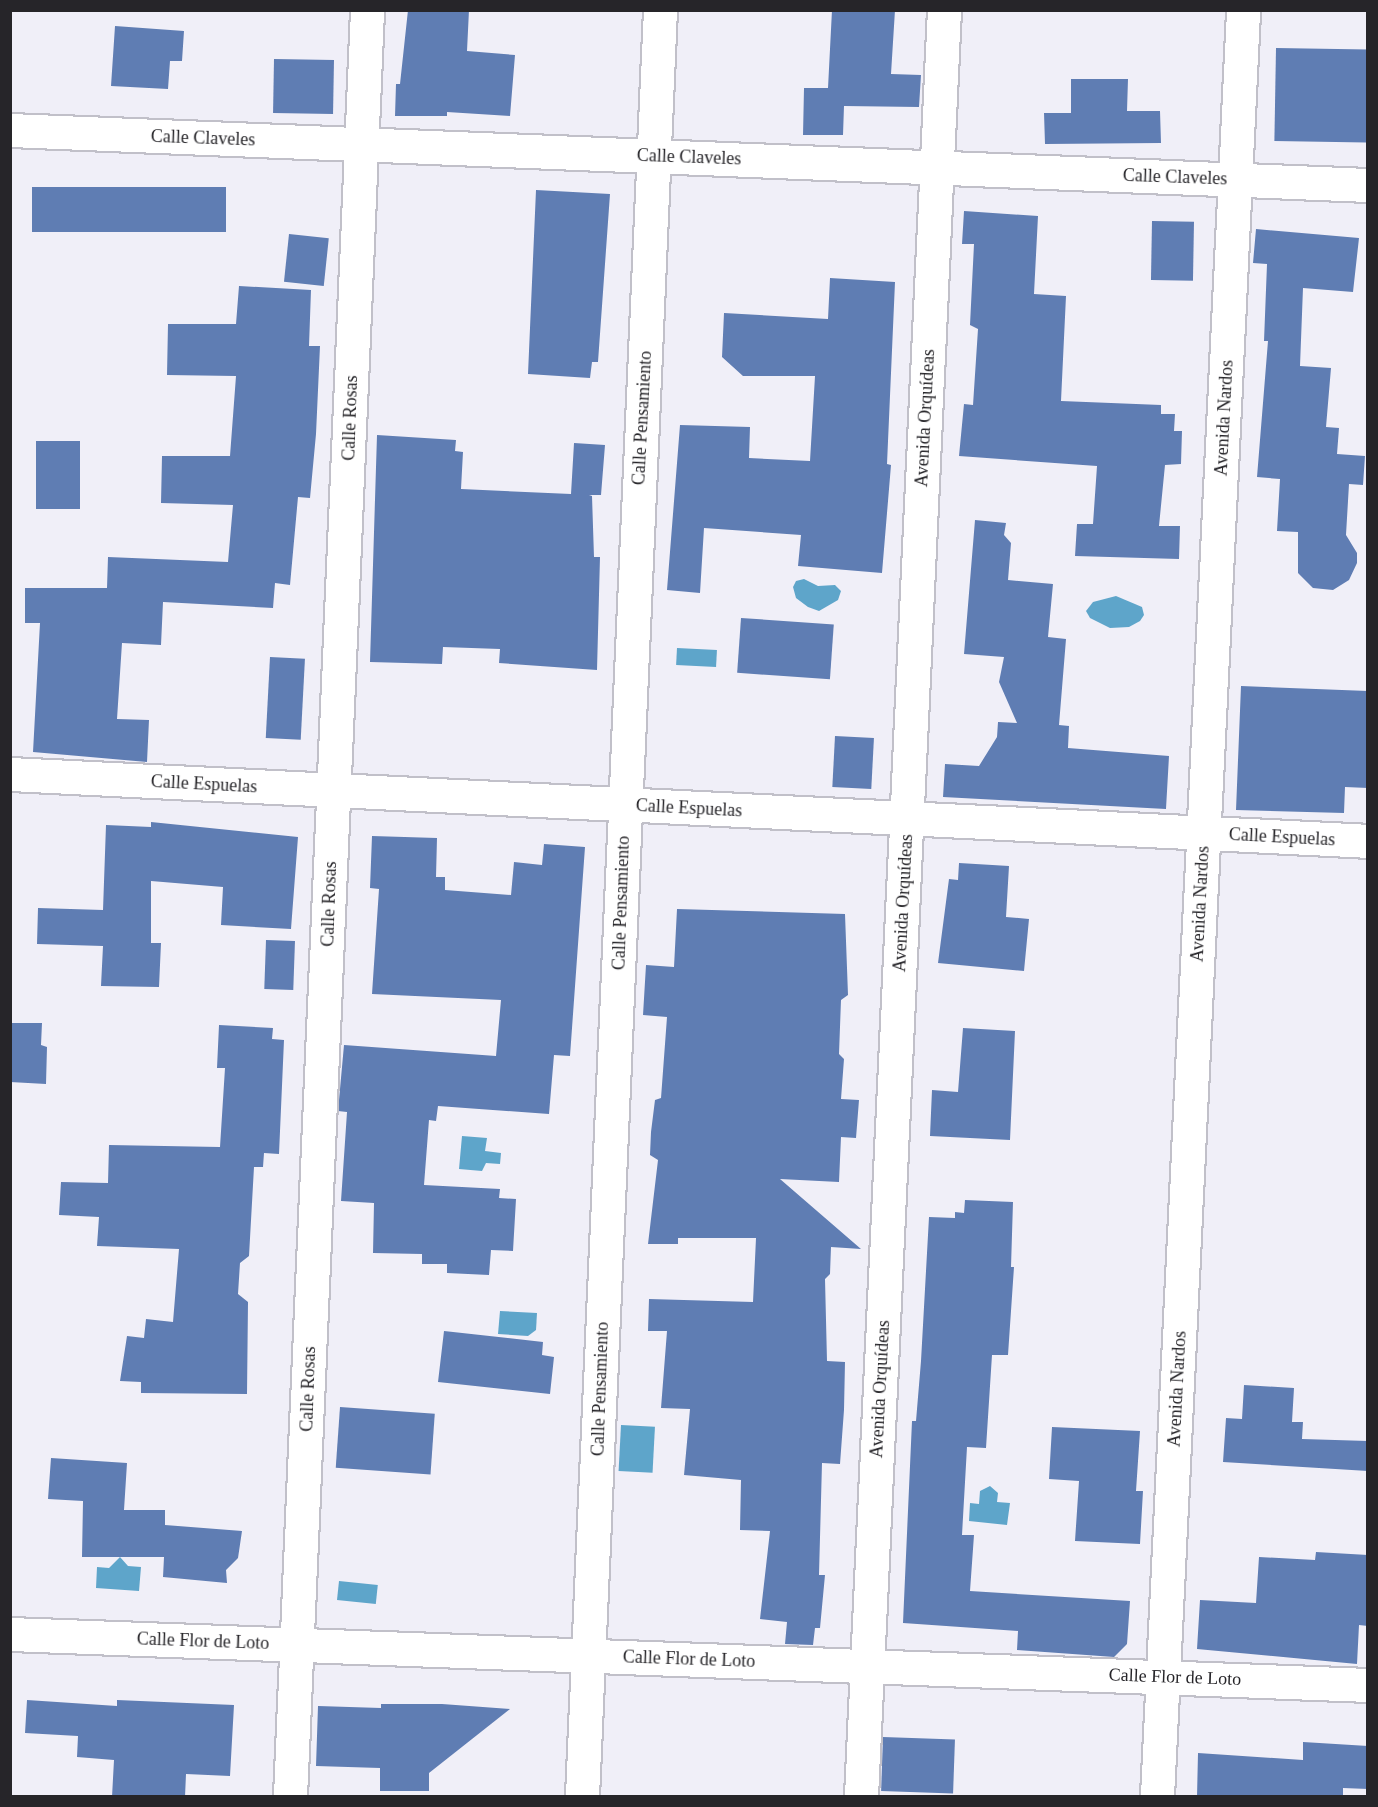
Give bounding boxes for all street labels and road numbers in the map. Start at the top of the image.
street label: Calle Claveles [150,125,256,151]
street label: Calle Claveles [636,144,742,170]
street label: Calle Claveles [1122,164,1228,190]
street label: Avenida Orquídeas [911,348,939,488]
street label: Calle Pensamiento [628,350,656,486]
street label: Avenida Nardos [1210,359,1238,477]
street label: Calle Rosas [338,375,362,461]
street label: Calle Espuelas [150,770,258,798]
street label: Calle Espuelas [635,794,743,822]
street label: Calle Espuelas [1228,823,1336,851]
street label: Avenida Orquídeas [889,833,917,973]
street label: Calle Pensamiento [608,835,634,971]
street label: Avenida Nardos [1186,845,1214,963]
street label: Calle Rosas [317,861,341,947]
street label: Avenida Orquídeas [866,1319,894,1459]
street label: Calle Pensamiento [587,1321,613,1457]
street label: Avenida Nardos [1163,1330,1191,1448]
street label: Calle Rosas [296,1346,320,1432]
street label: Calle Flor de Loto [136,1628,270,1654]
street label: Calle Flor de Loto [622,1646,756,1672]
street label: Calle Flor de Loto [1108,1664,1242,1690]

